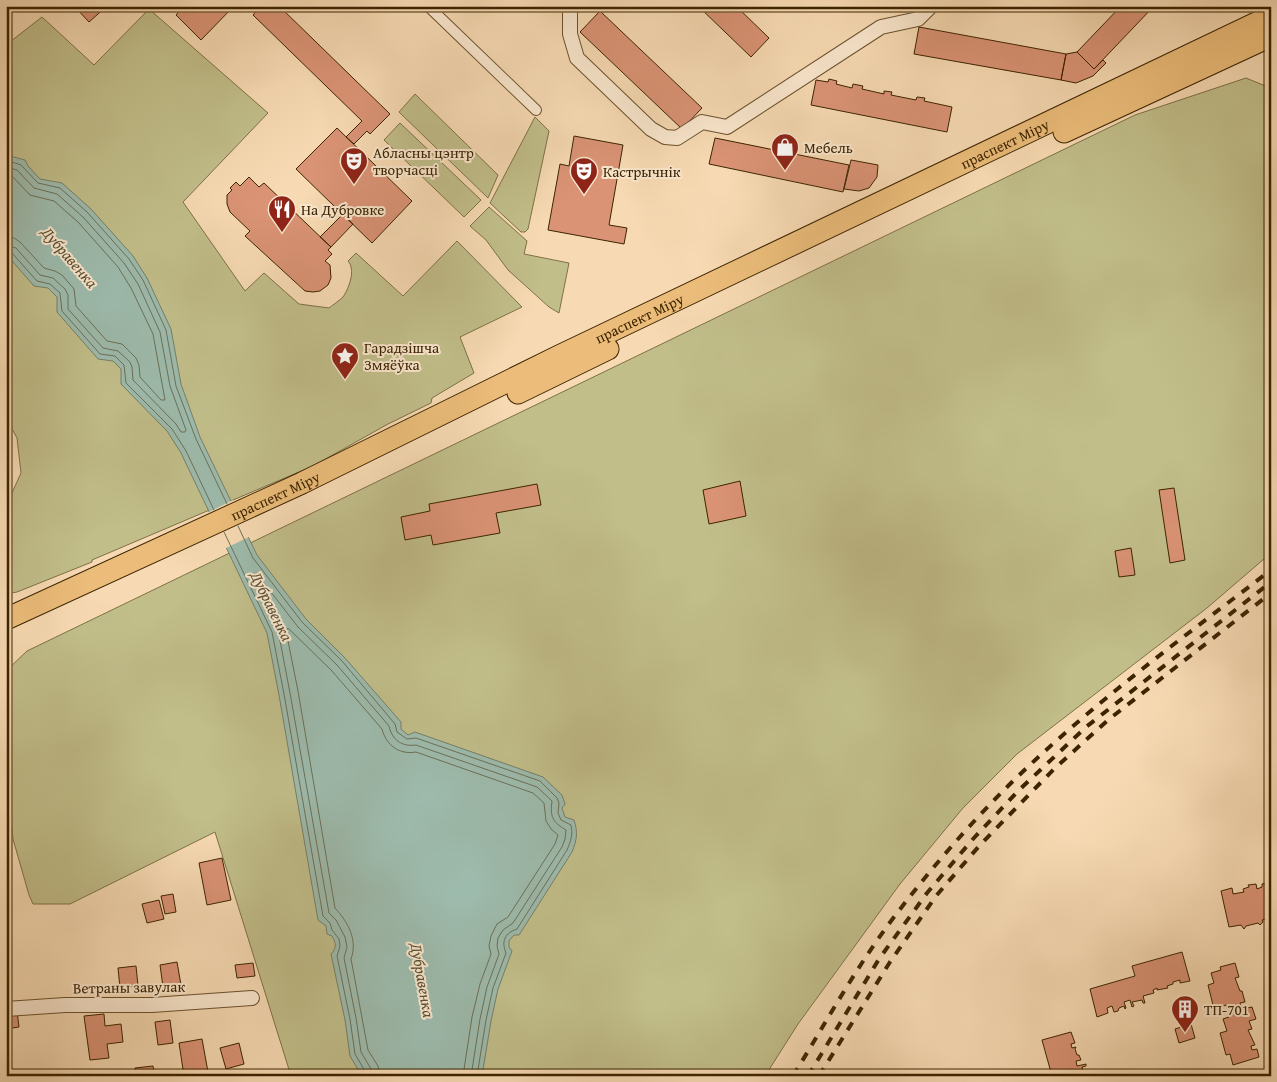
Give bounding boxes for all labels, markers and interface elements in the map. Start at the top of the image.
street label: праспект Міру [957,113,1053,173]
shop icon: Мебель [770,132,800,171]
place label: Мебель [804,137,853,158]
place label: Абласны цэнтр творчасці [373,142,474,180]
theatre icon: Абласны цэнтр творчасці [339,146,369,185]
theatre icon: Кастрычнік [569,156,599,195]
place label: Кастрычнік [603,161,681,182]
restaurant icon: На Дубровке [267,194,297,233]
place label: На Дубровке [301,199,384,220]
water label: Дубравенка [36,220,104,294]
street label: праспект Міру [591,288,687,348]
place label: Гарадзішча Змяёўка [364,337,440,375]
place icon: Гарадзішча Змяёўка [330,341,360,380]
street label: праспект Міру [227,465,323,525]
water label: Дубравенка [244,566,300,646]
water label: Дубравенка [404,940,441,1020]
street label: Ветраны завулак [73,976,186,998]
building icon: ТП-701 [1170,994,1200,1033]
place label: ТП-701 [1204,999,1249,1020]

